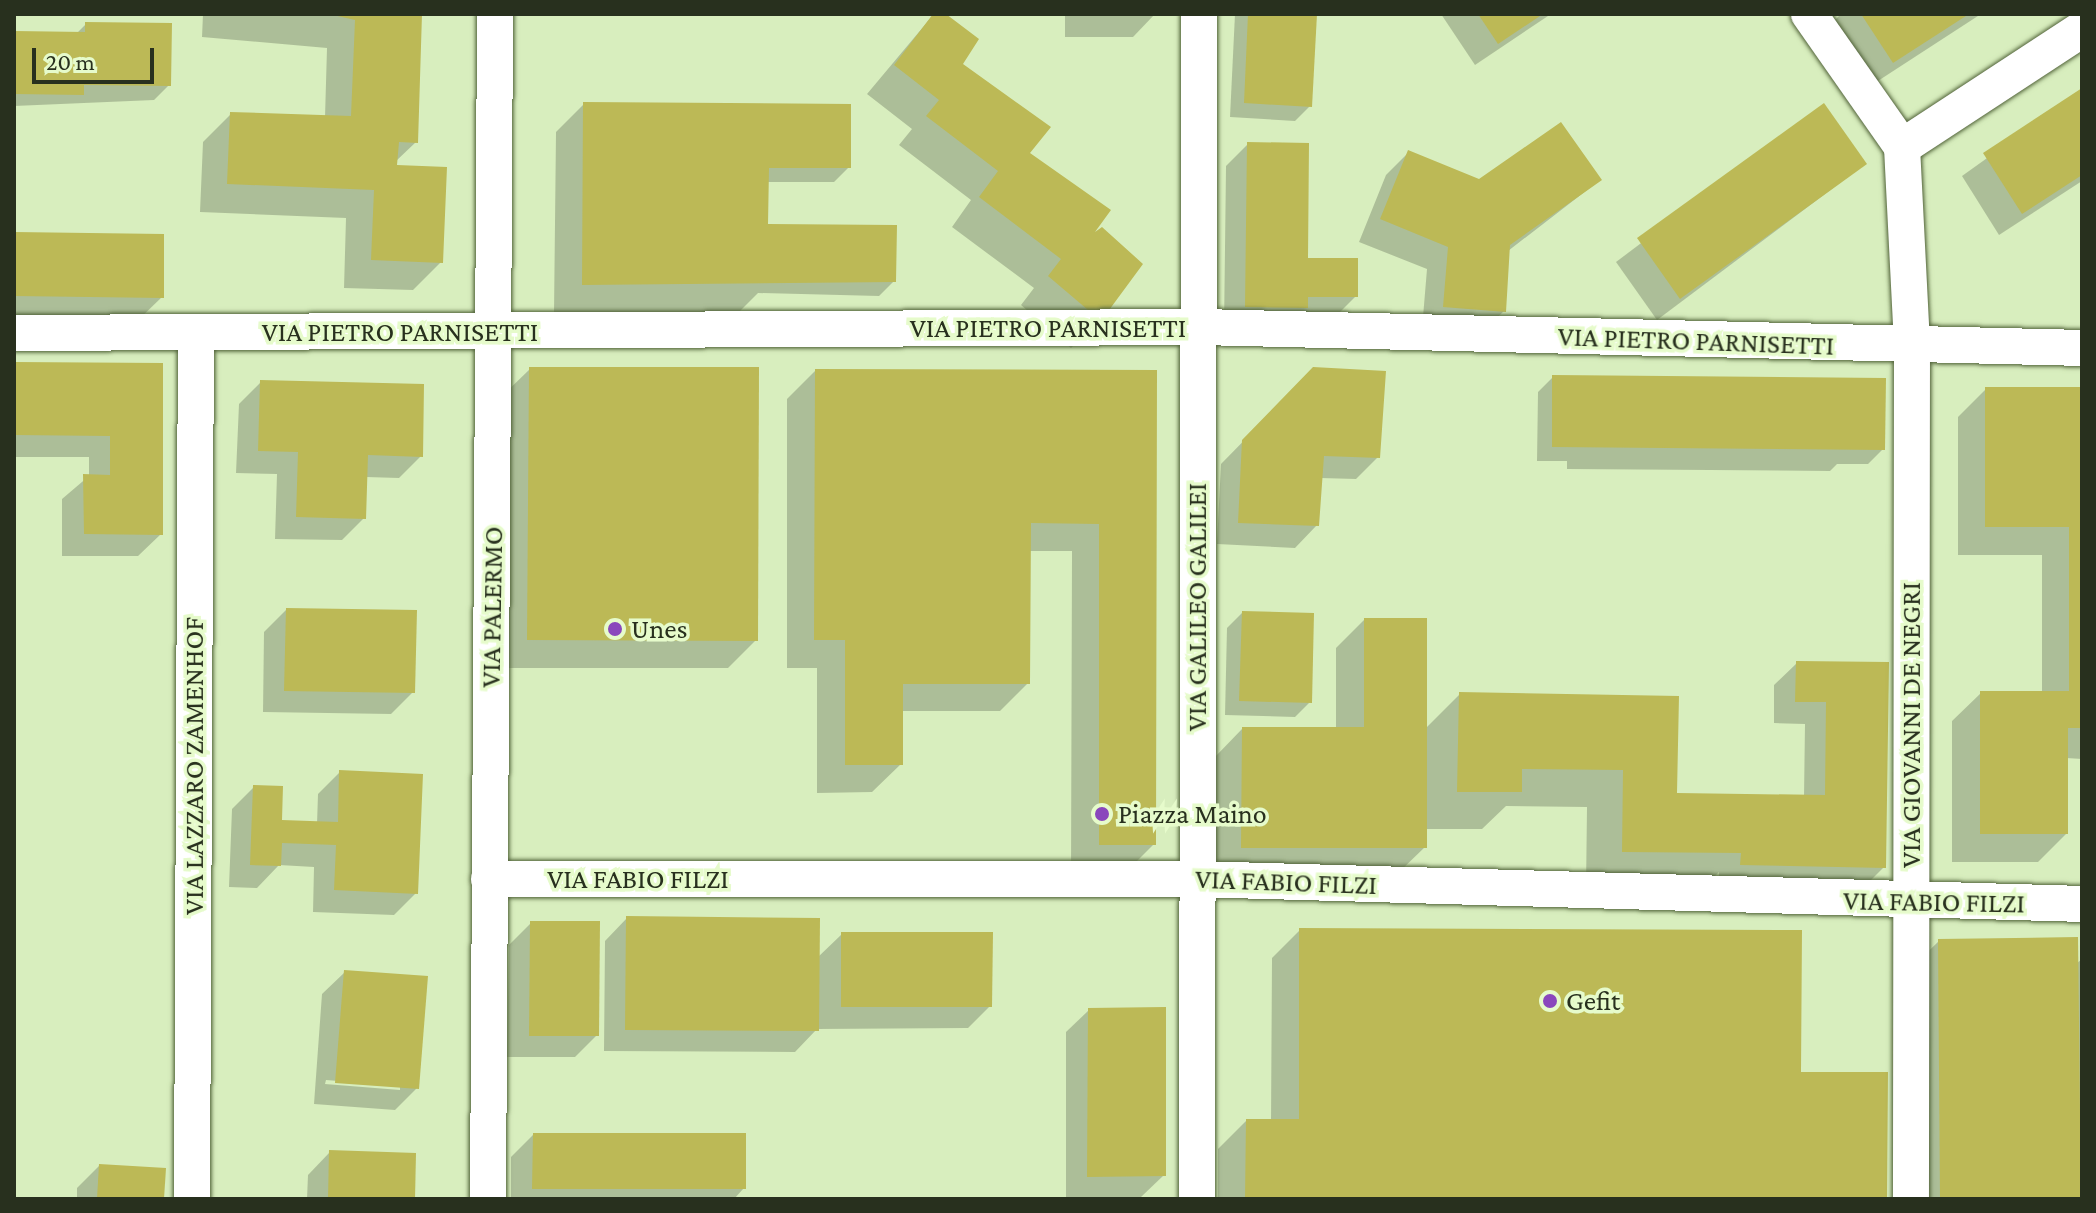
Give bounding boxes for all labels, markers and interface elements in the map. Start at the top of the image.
scale bar [36,32,158,82]
text: 20 m [46,48,95,75]
street label: VIA PIETRO PARNISETTI [910,311,1186,345]
street label: VIA PIETRO PARNISETTI [262,315,538,349]
street label: VIA PIETRO PARNISETTI [1557,319,1835,363]
street label: VIA GALILEO GALILEI [1180,483,1214,731]
street label: VIA PALERMO [474,526,510,688]
street label: VIA GIOVANNI DE NEGRI [1894,582,1928,868]
place label: Unes [631,612,687,646]
street label: VIA LAZZARO ZAMENHOF [177,617,211,915]
marker: Unes [606,620,624,638]
place label: Piazza Maino [1118,797,1267,831]
marker: Piazza Maino [1093,805,1111,823]
street label: VIA FABIO FILZI [547,862,729,896]
street label: VIA FABIO FILZI [1195,862,1377,902]
street label: VIA FABIO FILZI [1843,884,2025,920]
place label: Gefit [1566,984,1620,1018]
marker: Gefit [1541,992,1559,1010]

